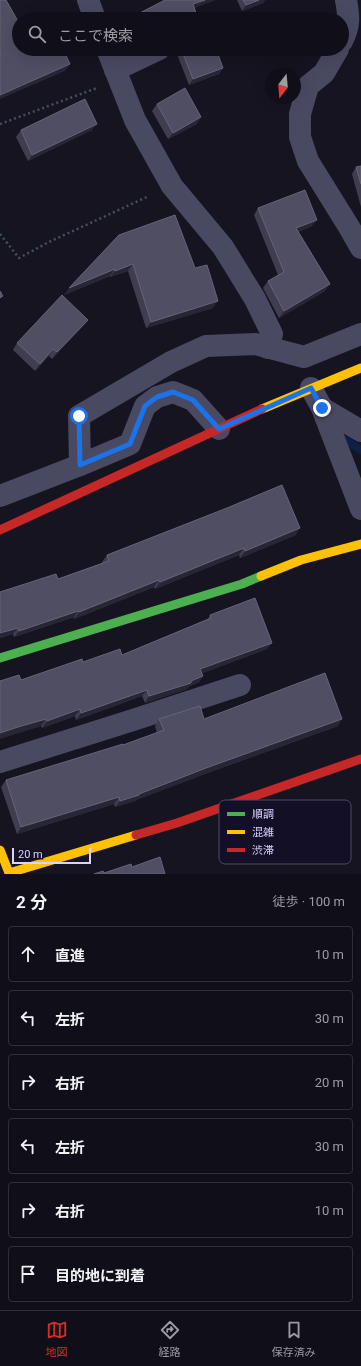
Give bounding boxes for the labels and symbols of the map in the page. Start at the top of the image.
north arrow [265,68,301,104]
route end [313,399,331,417]
route start [70,407,88,425]
legend [219,800,351,864]
text: 順調 [252,808,274,821]
text: 混雑 [252,826,274,839]
text: 渋滞 [252,844,274,857]
scale bar [12,846,91,865]

